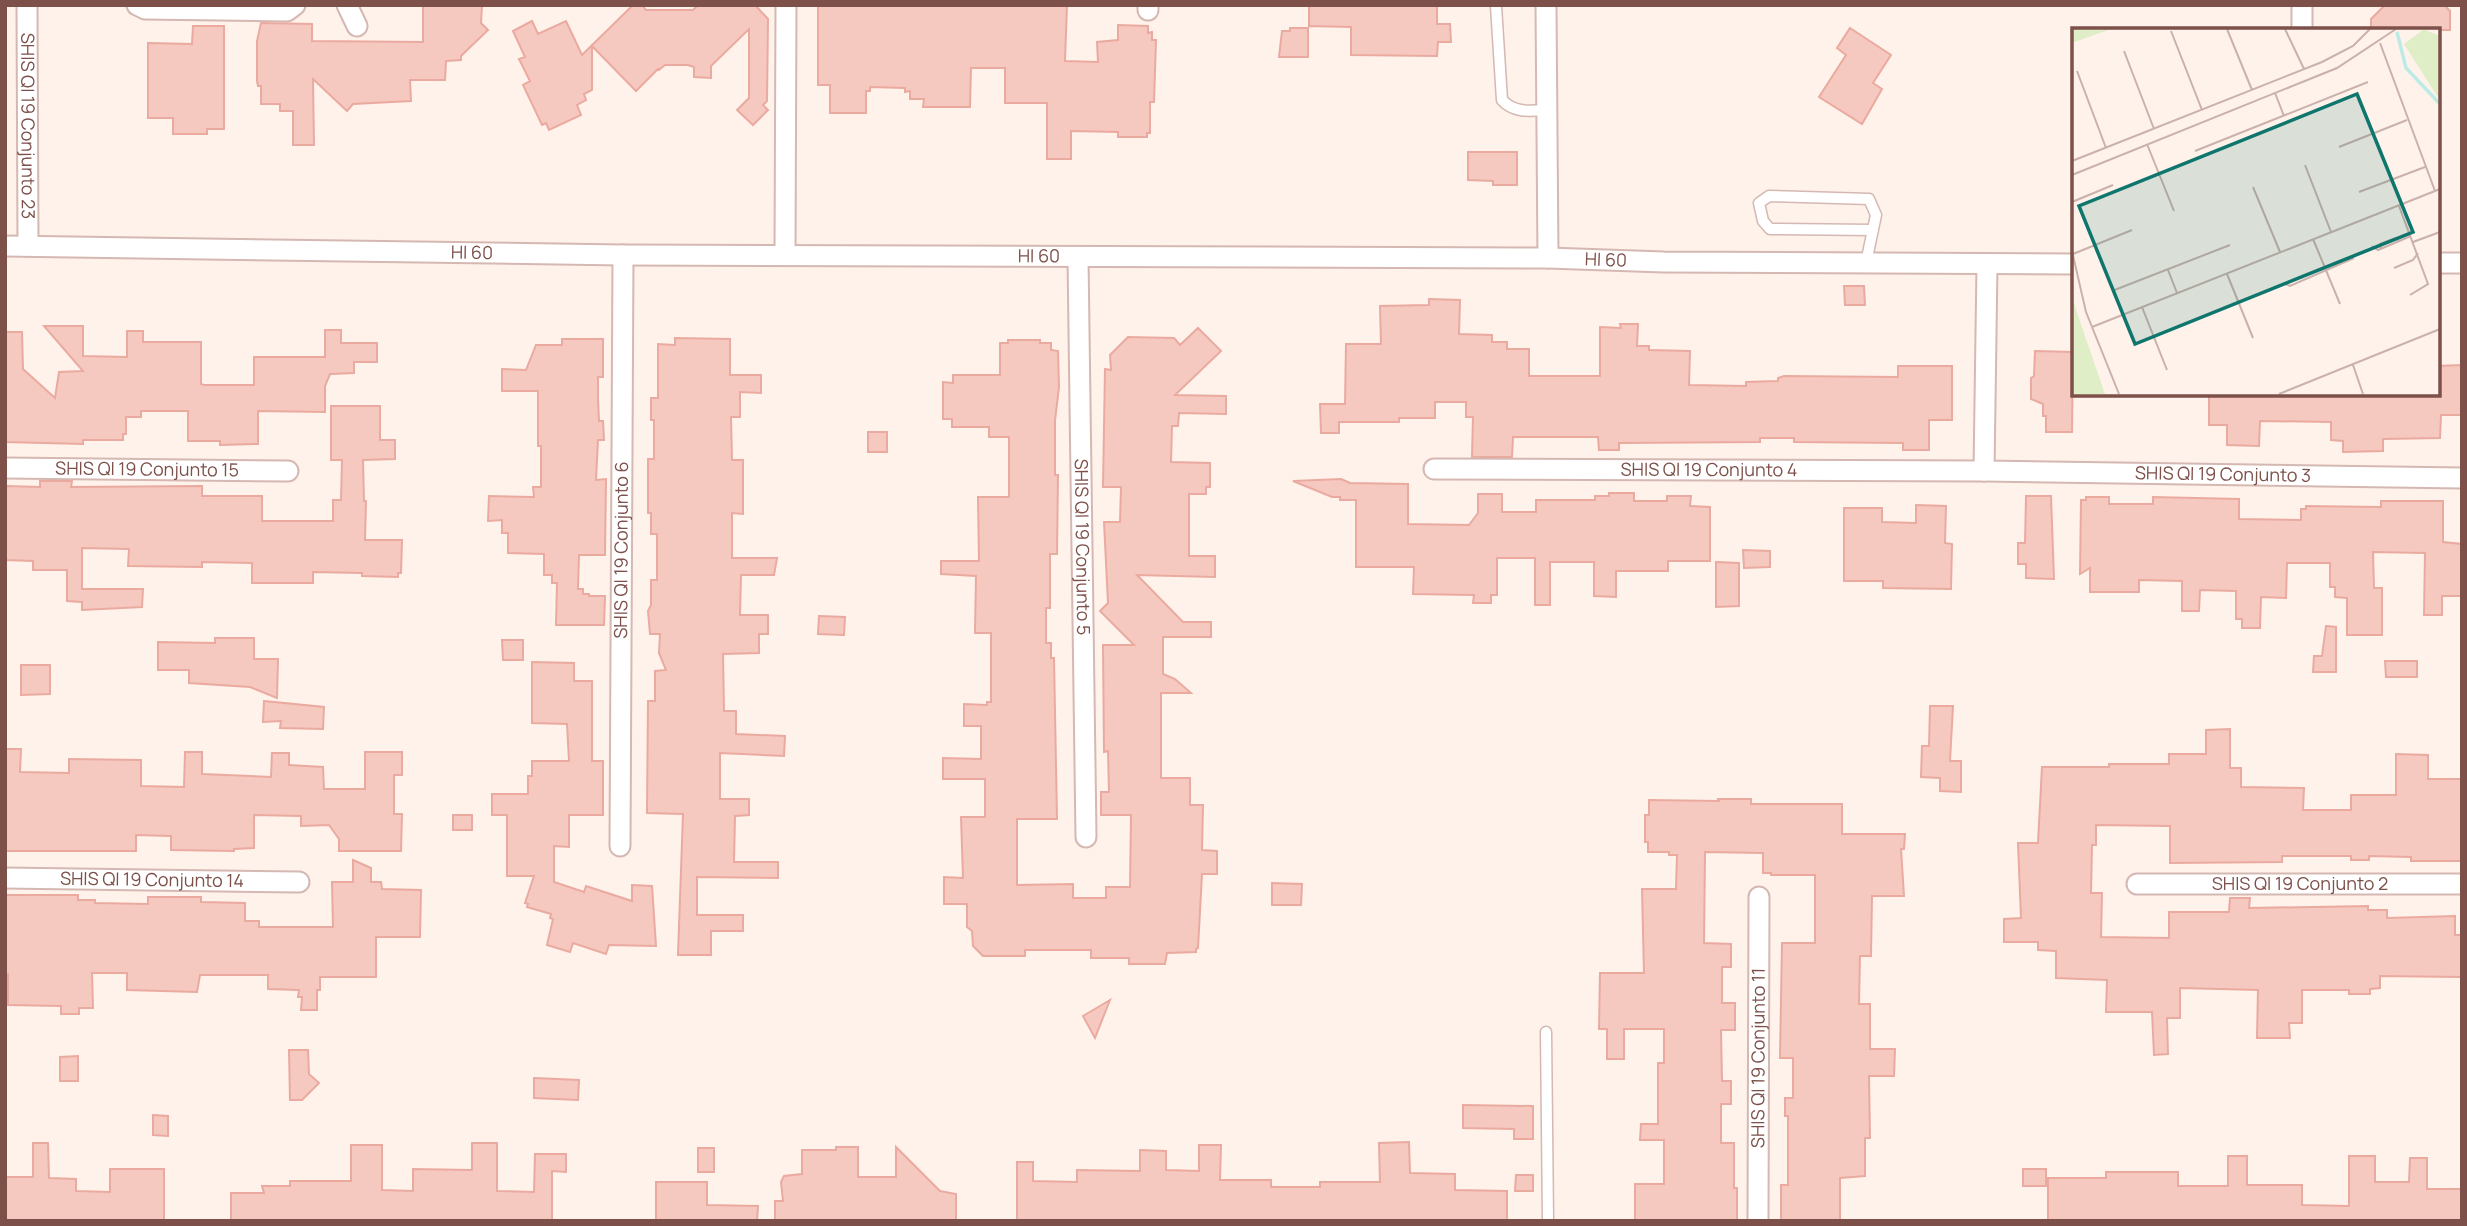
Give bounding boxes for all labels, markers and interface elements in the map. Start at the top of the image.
inset map [2072,28,2439,396]
street label: SHIS QI 19 Conjunto 23 [16,33,41,219]
street label: HI 60 [451,239,493,264]
street label: HI 60 [1018,243,1060,267]
street label: HI 60 [1584,246,1627,272]
street label: SHIS QI 19 Conjunto 15 [55,456,239,481]
street label: SHIS QI 19 Conjunto 4 [1620,457,1798,481]
street label: SHIS QI 19 Conjunto 5 [1070,458,1096,635]
street label: SHIS QI 19 Conjunto 3 [2135,460,2311,487]
street label: SHIS QI 19 Conjunto 6 [608,461,633,639]
street label: SHIS QI 19 Conjunto 14 [60,866,244,892]
street label: SHIS QI 19 Conjunto 2 [2212,871,2388,895]
street label: SHIS QI 19 Conjunto 11 [1745,968,1770,1148]

